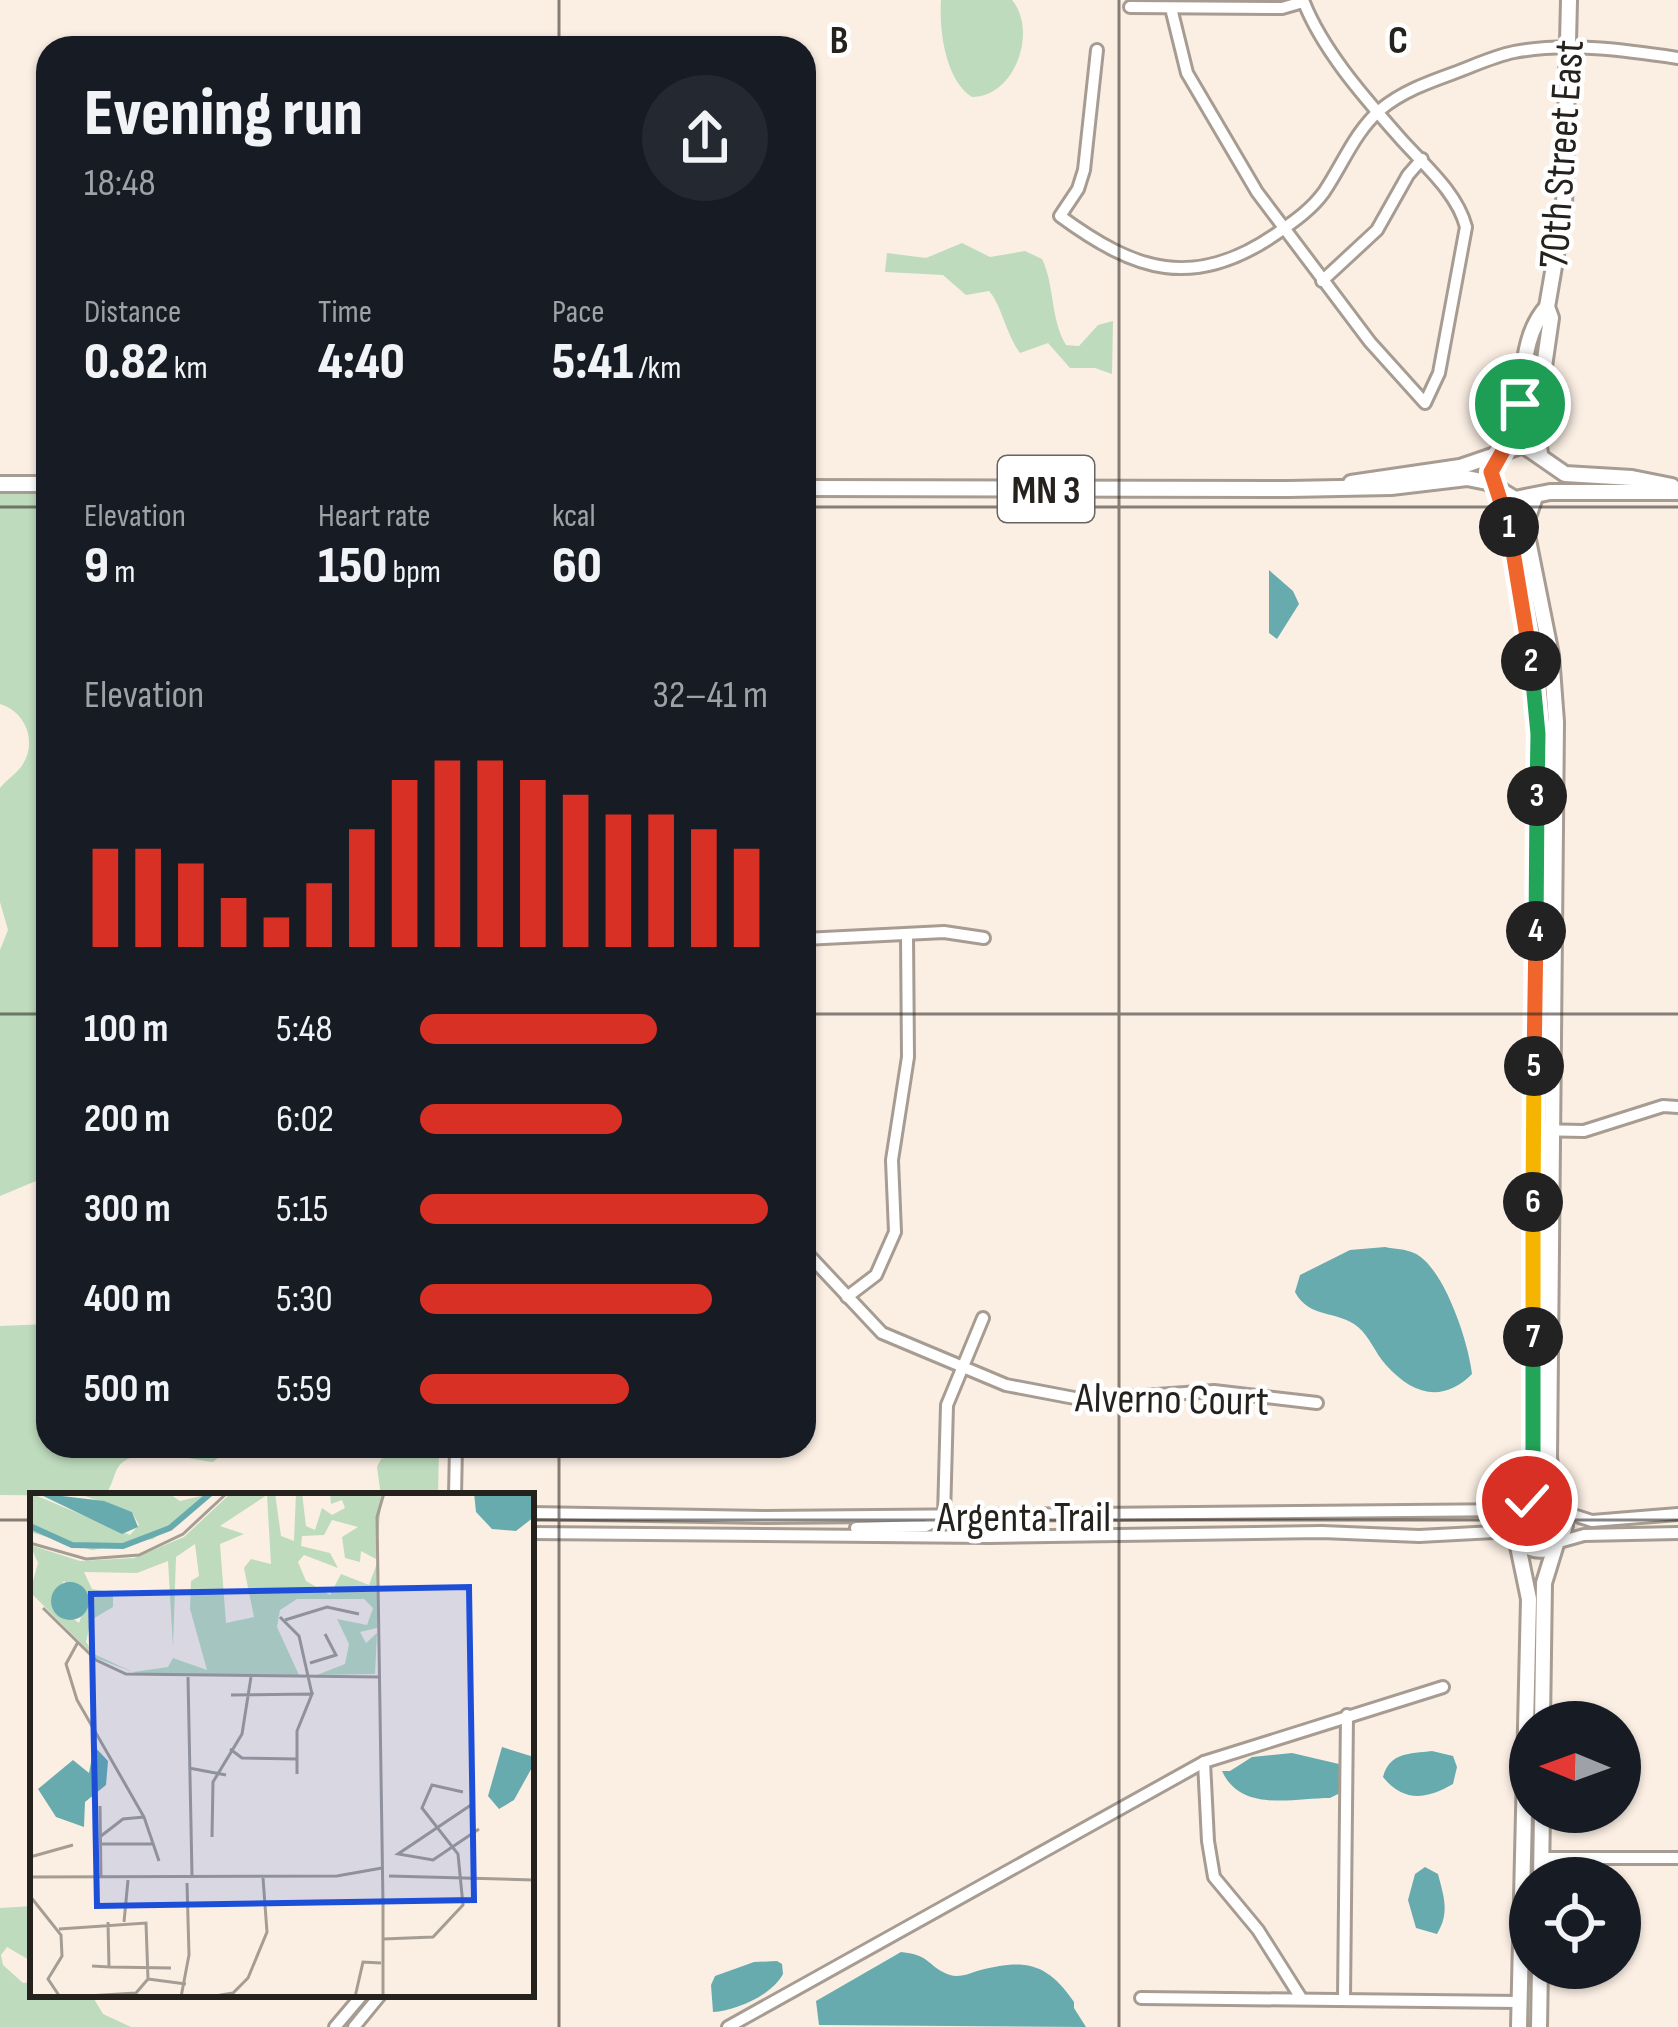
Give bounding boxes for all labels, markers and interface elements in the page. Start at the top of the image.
text: B [830,18,848,65]
text: C [1388,18,1408,65]
street label: 70th Street East [1529,38,1596,270]
text: Evening run [84,75,363,154]
button: share [642,75,768,201]
text: 18:48 [84,160,156,207]
text: Distance [84,292,181,332]
text: Time [318,292,372,332]
text: Pace [552,292,605,332]
text: 0.82 [84,332,169,393]
text: 4:40 [318,332,405,393]
text: 5:41 [552,332,633,393]
text: km [169,348,208,388]
text: /km [633,348,681,388]
pin [1469,353,1571,455]
icon: arrive [1487,371,1553,437]
road number: MN 3 [998,456,1094,522]
text: Elevation [84,496,186,536]
text: Heart rate [318,496,431,536]
text: kcal [552,496,596,536]
pin: 1 [1479,497,1539,557]
text: 1 [1503,507,1515,547]
text: 9 [84,536,109,597]
text: 150 [318,536,387,597]
text: 60 [552,536,602,597]
text: m [109,552,135,592]
text: bpm [387,552,441,592]
pin: 2 [1501,631,1561,691]
text: 2 [1524,641,1538,681]
text: Elevation [84,672,204,719]
text: 32–41 m [653,672,768,719]
pin: 3 [1507,766,1567,826]
text: 3 [1530,776,1544,816]
pin: 4 [1506,901,1566,961]
text: 4 [1528,911,1544,951]
text: 100 m [84,1006,168,1053]
text: 5:48 [276,1006,333,1053]
pin: 5 [1504,1036,1564,1096]
text: 5 [1527,1046,1541,1086]
text: 200 m [84,1096,170,1143]
text: 6:02 [276,1096,334,1143]
pin: 6 [1503,1172,1563,1232]
text: 6 [1525,1182,1541,1222]
text: 300 m [84,1186,171,1233]
text: 5:15 [276,1186,328,1233]
text: 400 m [84,1276,171,1323]
text: 5:30 [276,1276,333,1323]
pin: 7 [1503,1307,1563,1367]
text: 7 [1526,1317,1540,1357]
text: 500 m [84,1366,170,1413]
text: 5:59 [276,1366,332,1413]
street label: Alverno Court [1074,1373,1269,1428]
pin [1476,1450,1578,1552]
icon: check [1494,1468,1560,1534]
inset map [30,1493,534,1997]
street label: Argenta Trail [936,1493,1111,1544]
north arrow [1509,1701,1641,1833]
map controls [1509,1701,1641,1989]
button: locate [1509,1857,1641,1989]

